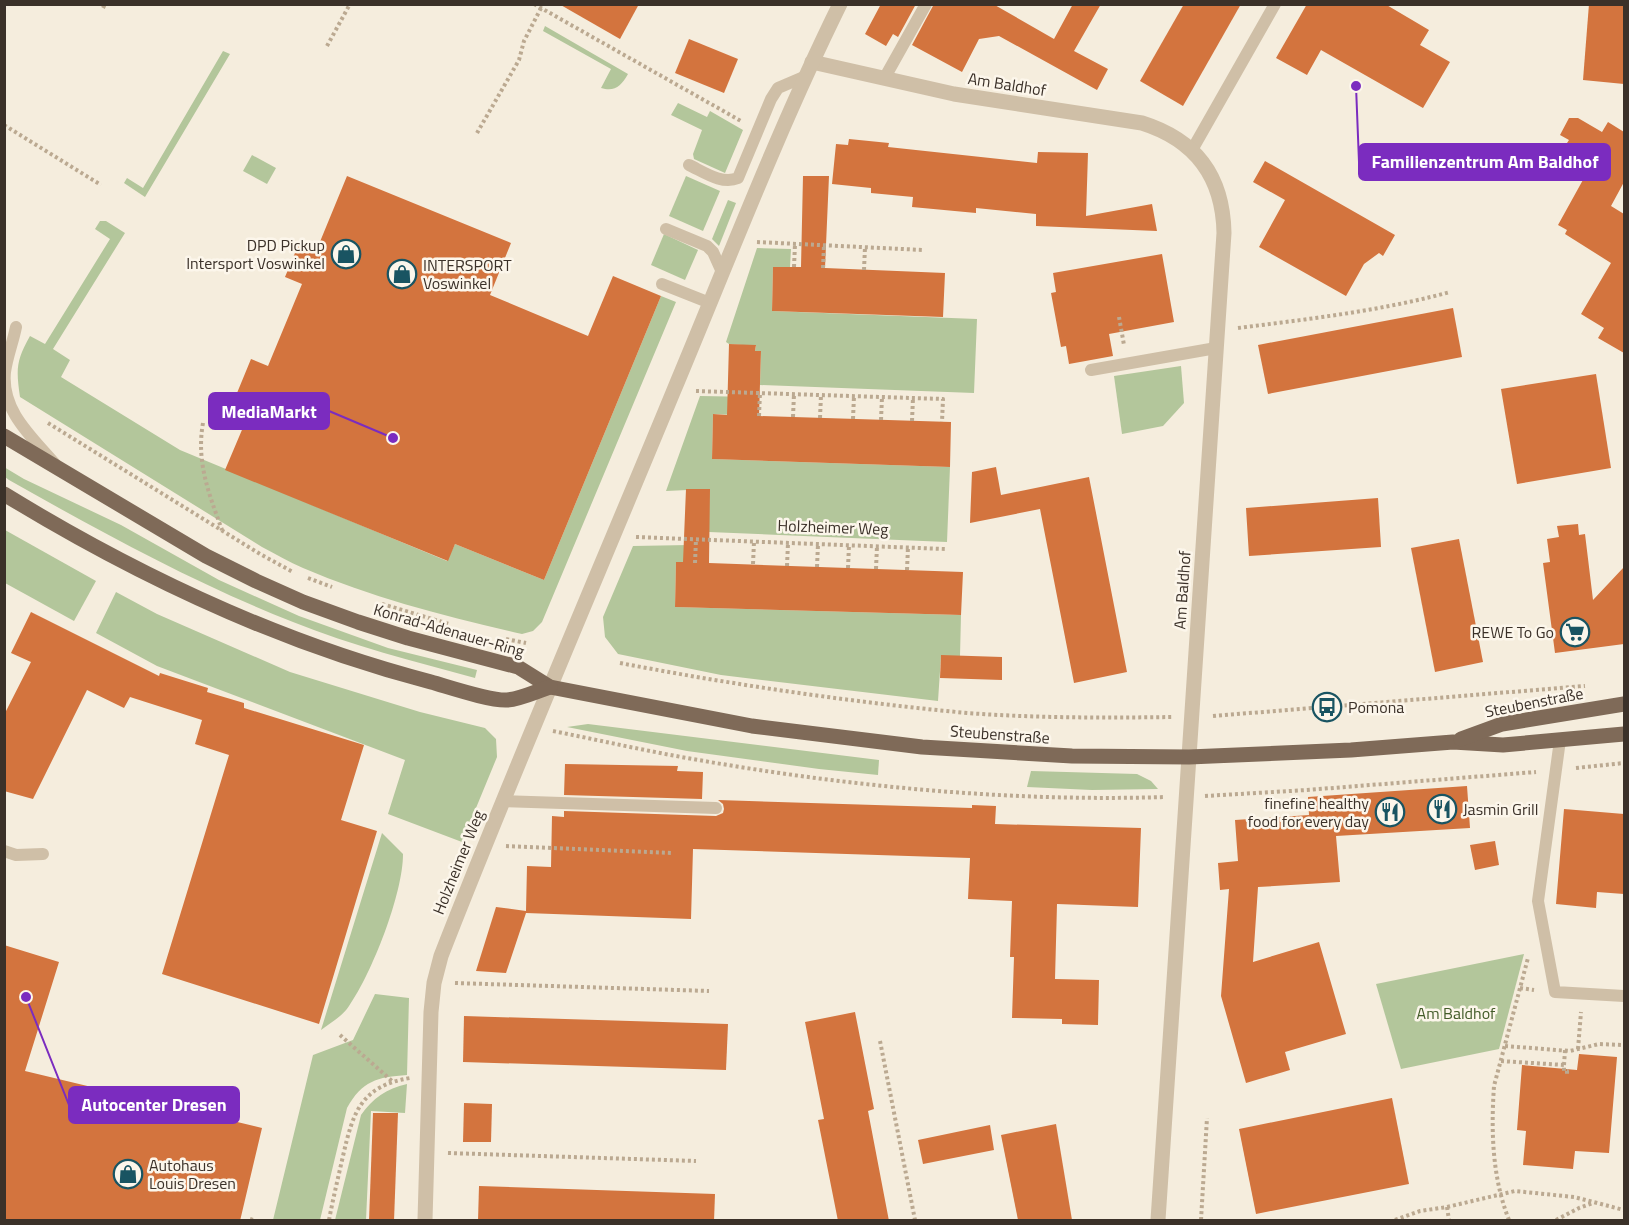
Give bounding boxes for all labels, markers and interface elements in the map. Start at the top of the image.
street label: Am Baldhof [966,66,1048,102]
callout: Familienzentrum Am Baldhof [1359,144,1610,180]
text: Familienzentrum Am Baldhof [1371,148,1599,175]
place label: DPD Pickup Intersport Voswinkel [186,233,325,275]
shop icon: DPD Pickup Intersport Voswinkel [330,238,362,270]
place label: INTERSPORT Voswinkel [423,253,512,295]
shop icon: INTERSPORT Voswinkel [386,258,418,290]
callout: MediaMarkt [209,393,329,429]
text: MediaMarkt [221,398,317,425]
street label: Holzheimer Weg [777,513,889,541]
street label: Am Baldhof [1167,549,1197,630]
street label: Konrad-Adenauer-Ring [371,597,527,663]
supermarket icon: REWE To Go [1559,616,1591,648]
place label: REWE To Go [1472,620,1554,644]
street label: Steubenstraße [1483,681,1585,723]
bus stop icon: Pomona [1311,691,1343,723]
place label: Pomona [1348,695,1404,719]
street label: Steubenstraße [949,719,1051,749]
place label: finefine healthy food for every day [1248,791,1369,833]
restaurant icon: Jasmin Grill [1426,793,1458,825]
restaurant icon: finefine healthy food for every day [1374,796,1406,828]
place label: Jasmin Grill [1463,797,1538,821]
street label: Holzheimer Weg [426,806,490,918]
park label: Am Baldhof [1417,1001,1496,1025]
callout: Autocenter Dresen [69,1087,239,1123]
text: Autocenter Dresen [81,1091,227,1118]
place label: Autohaus Louis Dresen [149,1153,236,1195]
shop icon: Autohaus Louis Dresen [112,1158,144,1190]

